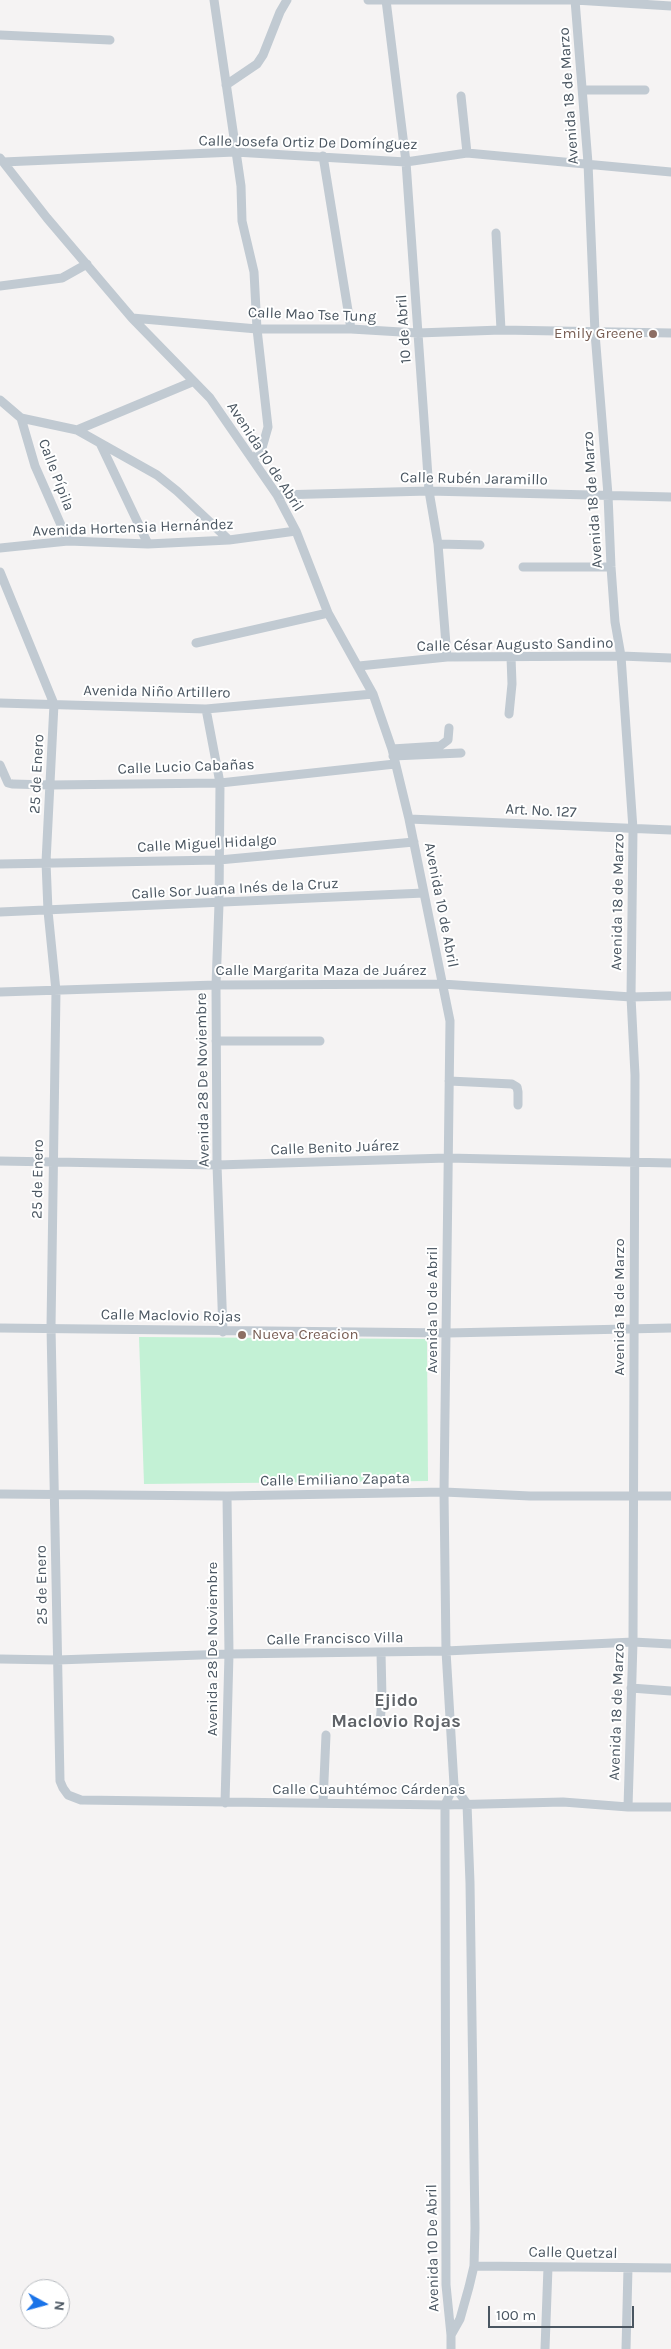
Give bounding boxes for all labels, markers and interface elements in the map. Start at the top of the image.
street label: Avenida 18 de Marzo [555,27,583,165]
street label: Calle Josefa Ortiz De Domínguez [198,132,418,154]
street label: 10 de Abril [393,294,415,364]
street label: Calle Mao Tse Tung [248,304,376,326]
place label: Emily Greene [554,325,643,343]
marker: Emily Greene [647,328,659,340]
street label: Avenida 10 de Abril [223,399,307,515]
street label: Avenida 18 de Marzo [579,431,607,569]
street label: Calle Pípila [34,436,78,514]
street label: Calle Rubén Jaramillo [400,469,548,489]
street label: Avenida Hortensia Hernández [32,515,234,541]
street label: Calle César Augusto Sandino [417,634,613,656]
street label: Avenida Niño Artillero [83,682,231,702]
street label: 25 de Enero [26,734,48,814]
street label: Calle Lucio Cabañas [117,756,255,778]
street label: Art. No. 127 [505,800,577,822]
street label: Calle Miguel Hidalgo [137,831,277,857]
street label: Avenida 18 de Marzo [608,833,628,971]
street label: Avenida 10 de Abril [420,841,462,969]
street label: Calle Sor Juana Inés de la Cruz [131,875,339,903]
street label: Calle Margarita Maza de Juárez [215,962,427,980]
street label: Avenida 28 De Noviembre [192,993,214,1167]
street label: Calle Benito Juárez [270,1137,400,1159]
street label: 25 de Enero [28,1139,48,1219]
street label: Avenida 18 de Marzo [611,1238,629,1376]
street label: Avenida 10 de Abril [424,1247,442,1373]
street label: Calle Maclovio Rojas [101,1306,241,1326]
place label: Nueva Creacion [252,1326,358,1344]
marker: Nueva Creacion [236,1329,248,1341]
street label: Calle Emiliano Zapata [260,1470,410,1490]
street label: 25 de Enero [32,1545,52,1625]
street label: Avenida 28 De Noviembre [204,1562,222,1736]
street label: Calle Francisco Villa [266,1629,404,1649]
street label: Avenida 18 de Marzo [606,1643,628,1781]
district label: Ejido Maclovio Rojas [331,1690,461,1732]
street label: Calle Cuauhtémoc Cárdenas [272,1781,466,1799]
street label: Avenida 10 De Abril [423,2184,443,2312]
street label: Calle Quetzal [528,2243,618,2263]
north arrow [20,2279,70,2329]
scale bar [491,2296,637,2328]
text: N [50,2300,68,2312]
text: 100 m [496,2306,536,2324]

